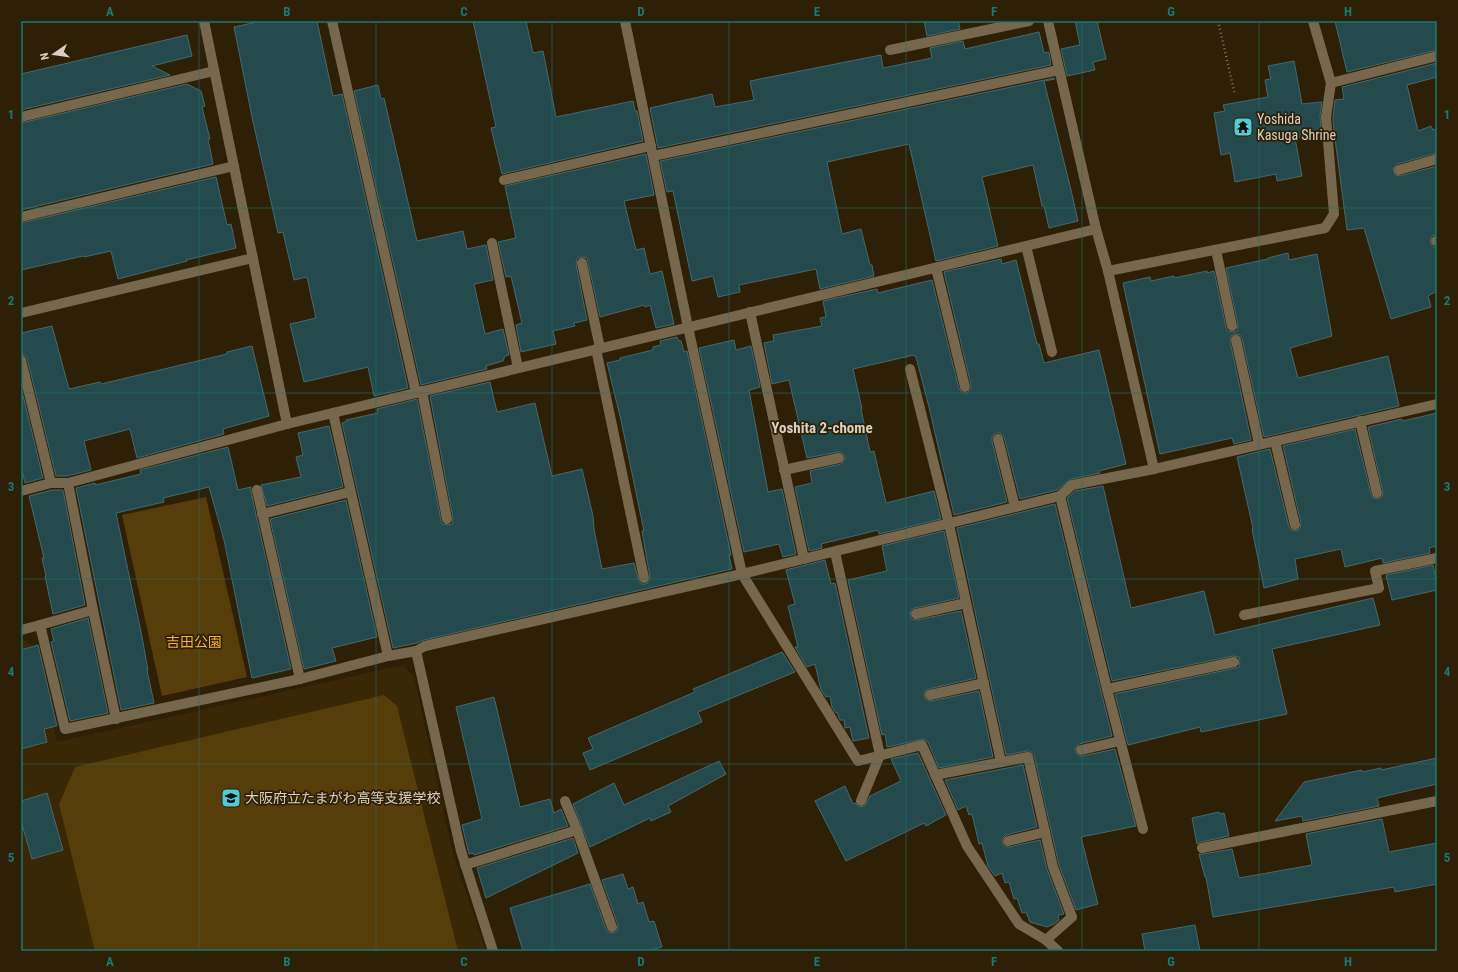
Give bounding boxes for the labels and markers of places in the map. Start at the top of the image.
place label: Yoshida Kasuga Shrine [1257,111,1337,143]
temple icon: Yoshida Kasuga Shrine [1232,116,1254,138]
school or university icon: 大阪府立たまがわ高等支援学校 [220,787,242,809]
place label: 大阪府立たまがわ高等支援学校 [245,790,441,806]

